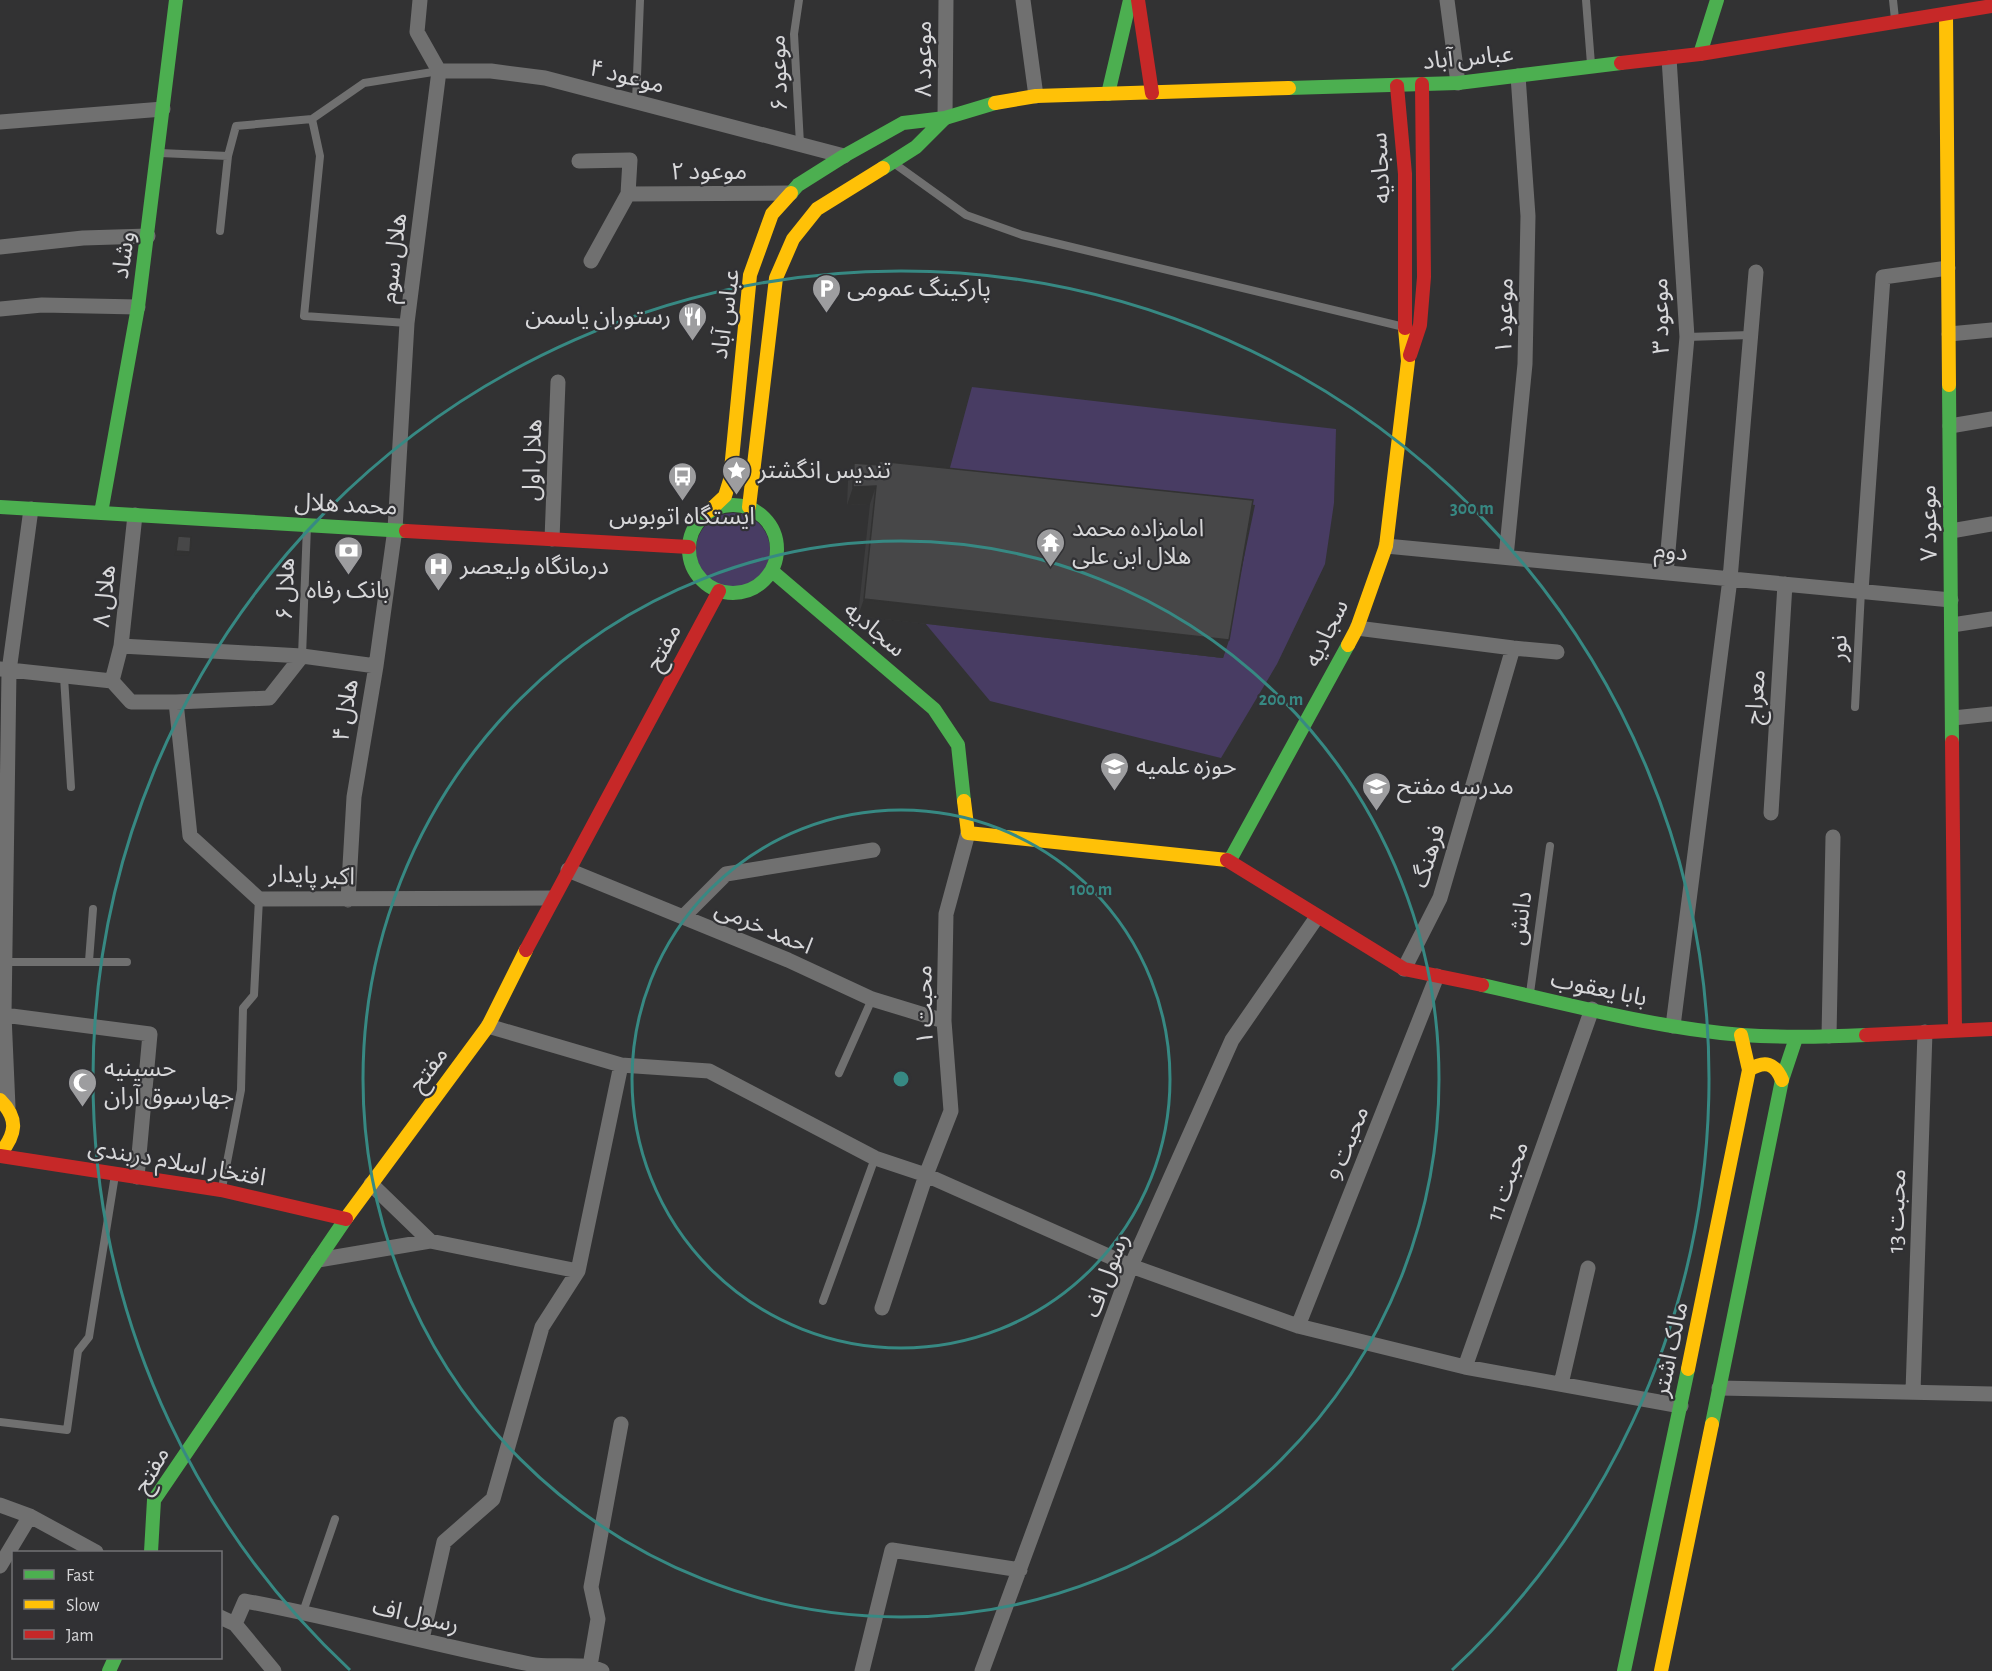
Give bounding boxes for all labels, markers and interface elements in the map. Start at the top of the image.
street label: موعود ۸ [912,21,937,97]
street label: موعود ۶ [766,34,793,112]
street label: عباس آباد [1422,40,1514,74]
street label: موعود ۴ [587,56,667,99]
street label: سجادیه [1367,132,1395,204]
street label: موعود ۲ [671,160,747,185]
street label: هلال سوم [377,212,416,305]
street label: وشاد [109,230,140,281]
street label: عباس آباد [706,267,744,361]
parking icon: پارکینگ عمومی [810,272,842,314]
place label: پارکینگ عمومی [847,276,991,303]
street label: موعود ۱ [1492,278,1519,354]
street label: موعود ۳ [1648,278,1675,354]
restaurant icon: رستوران یاسمن [676,300,708,342]
place label: رستوران یاسمن [525,305,671,330]
street label: هلال اول [520,419,547,501]
place icon: تندیس انگشتر [721,454,753,496]
place label: تندیس انگشتر [757,458,891,484]
bus stop icon: ایستگاه اتوبوس [666,460,698,502]
street label: موعود ۷ [1916,485,1943,561]
street label: محمد هلال [294,490,398,521]
text: 300 m [1450,500,1494,518]
place label: ایستگاه اتوبوس [609,504,755,530]
place label: امامزاده محمد هلال ابن علی [1072,517,1204,570]
temple icon: امامزاده محمد هلال ابن علی [1035,526,1067,568]
bank icon: بانک رفاه [332,534,364,576]
street label: دوم [1653,539,1689,570]
hospital icon: درمانگاه ولیعصر [423,550,455,592]
place label: درمانگاه ولیعصر [459,554,609,580]
street label: هلال ۶ [273,557,300,621]
street label: هلال ۸ [90,564,121,629]
place label: بانک رفاه [307,579,389,604]
street label: سجادیه [1300,596,1353,671]
street label: سجادیه [839,598,909,662]
street label: مفتح [642,620,690,677]
street label: نور [1826,634,1853,663]
street label: معراج [1742,669,1774,726]
street label: هلال ۴ [329,677,364,743]
text: 200 m [1259,691,1303,709]
school or university icon: حوزه علمیه [1099,750,1131,792]
place label: حوزه علمیه [1136,755,1237,780]
school or university icon: مدرسه مفتح [1360,770,1392,812]
place label: مدرسه مفتح [1397,775,1514,803]
street label: فرهنگ [1407,822,1451,891]
street label: اکبر پایدار [268,862,355,892]
text: 100 m [1070,881,1112,899]
street label: دانش [1505,890,1537,947]
street label: احمد خرمی [711,897,816,960]
street label: محبت ۱ [912,965,938,1045]
street label: بابا یعقوب [1548,967,1649,1012]
street label: مفتح [405,1043,456,1099]
place label: حسینیه جهارسوق آران [104,1057,234,1110]
mosque icon: حسینیه جهارسوق آران [67,1066,99,1108]
centre of rings [891,1069,911,1089]
street label: محبت 9 [1322,1103,1374,1184]
street label: افتخار اسلام دربندی [85,1136,268,1195]
street label: محبت 11 [1482,1138,1533,1224]
street label: محبت 13 [1884,1168,1911,1254]
street label: رسول اف [1080,1230,1135,1321]
street label: مالک اشتر [1649,1300,1694,1400]
street label: مفتح [129,1443,178,1500]
legend [12,1551,222,1659]
text: Fast [66,1567,94,1585]
street label: رسول اف [370,1594,461,1639]
text: Slow [66,1597,99,1615]
text: Jam [66,1627,94,1645]

